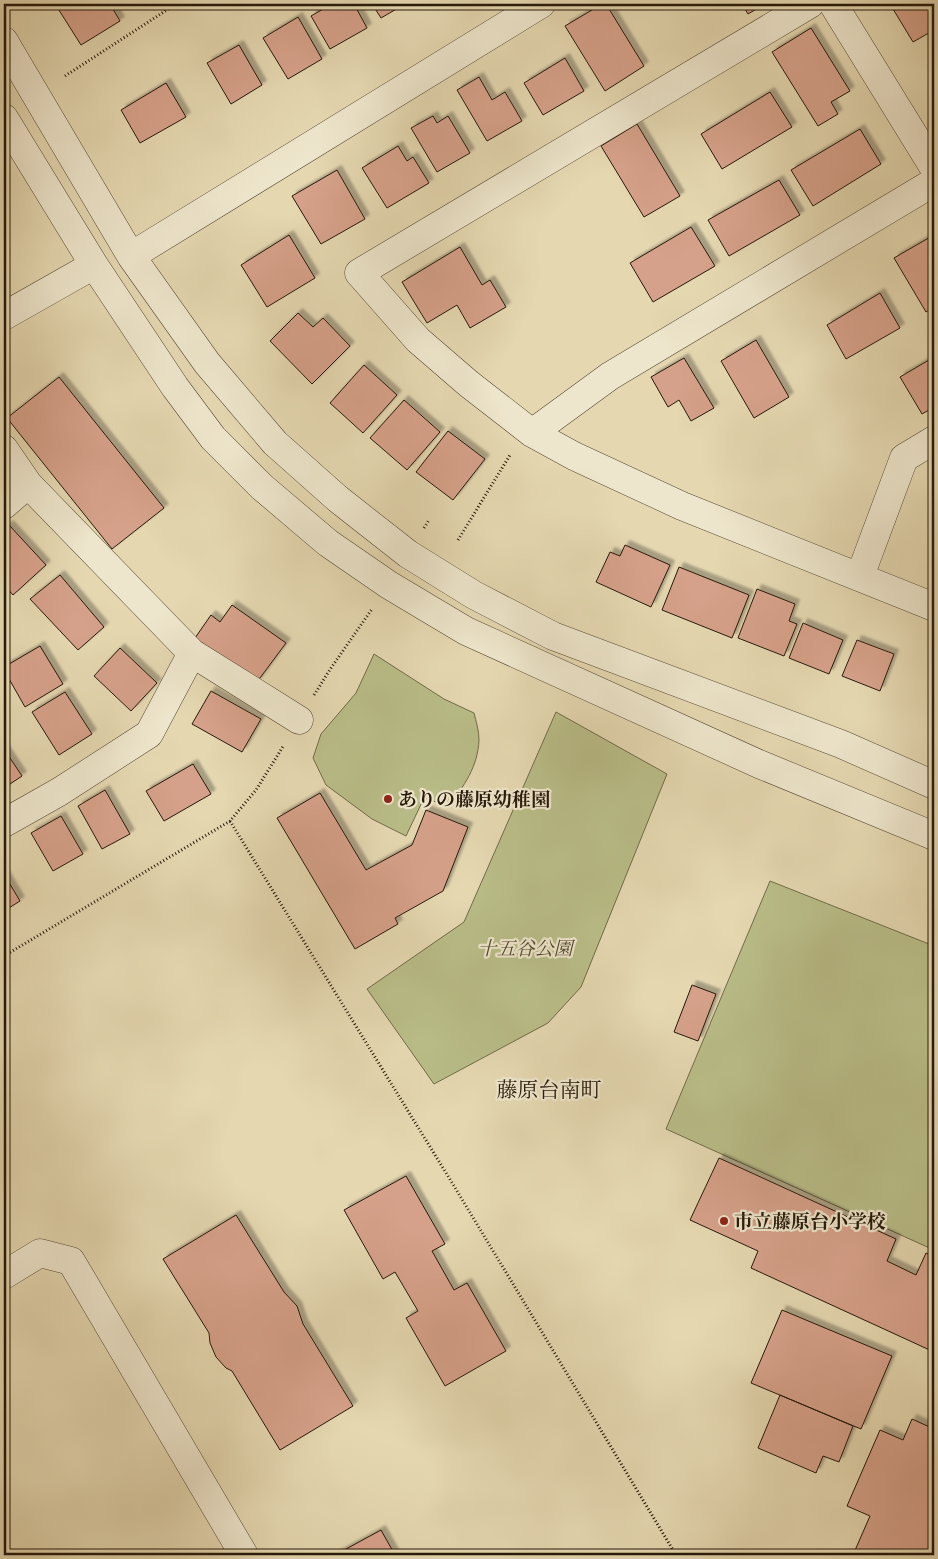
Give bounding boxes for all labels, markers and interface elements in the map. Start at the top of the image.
place label: ありの藤原幼稚園 [398,788,550,811]
marker: ありの藤原幼稚園 [382,793,394,805]
park label: 十五谷公園 [477,937,575,960]
district label: 藤原台南町 [497,1077,602,1103]
place label: 市立藤原台小学校 [734,1210,886,1233]
marker: 市立藤原台小学校 [718,1215,730,1227]

